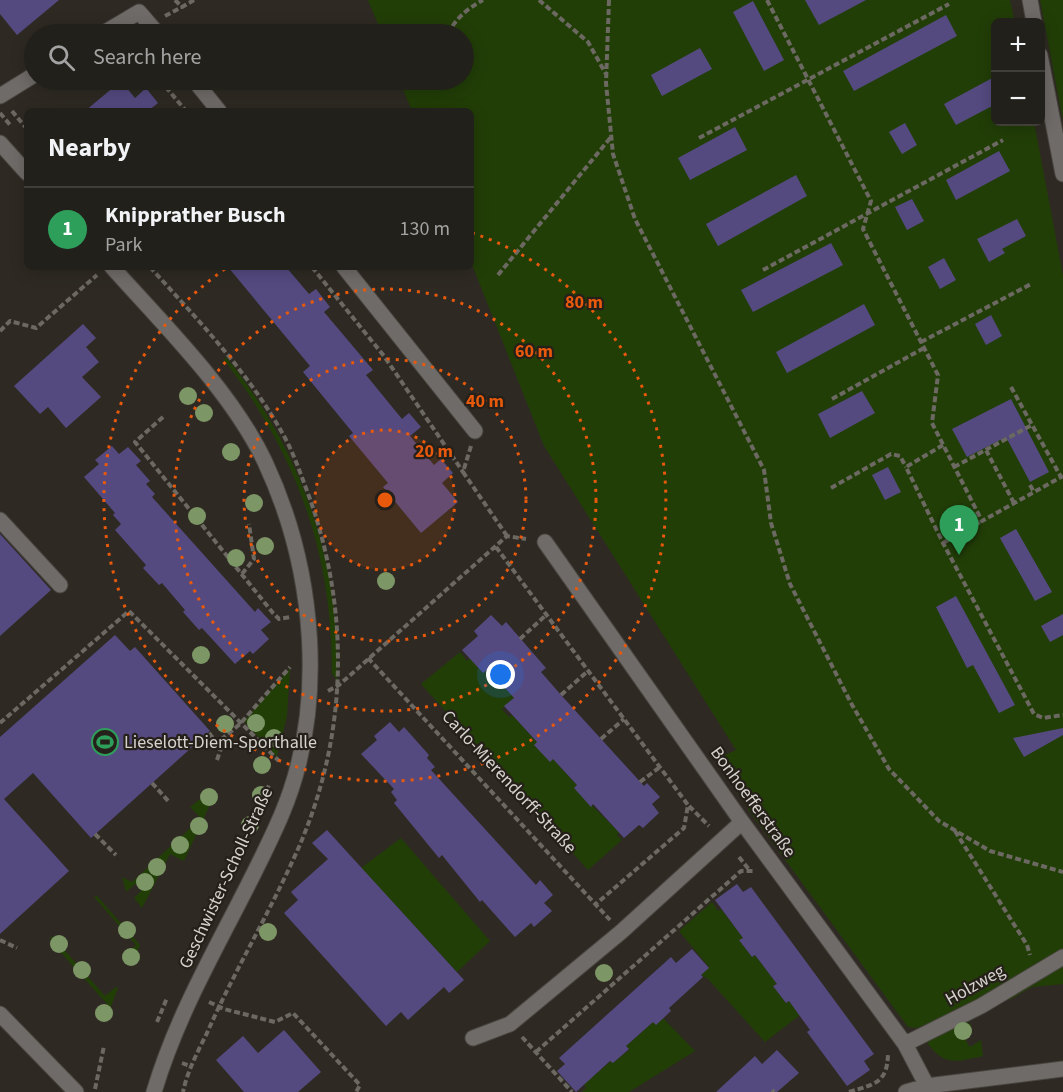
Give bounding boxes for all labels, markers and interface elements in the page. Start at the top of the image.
map controls [991,18,1045,126]
button: + [991,18,1045,72]
search box [24,24,474,90]
icon: search [45,41,78,74]
text: Search here [93,41,201,73]
button: − [991,72,1045,126]
text: Nearby [48,129,131,166]
text: Knipprather Busch [105,199,286,231]
text: 1 [62,215,73,243]
text: 130 m [400,215,450,243]
text: Park [105,231,142,259]
text: 80 m [565,290,603,315]
text: 60 m [515,339,553,364]
text: 40 m [466,389,504,414]
text: 20 m [415,439,453,464]
centre of rings [375,490,395,510]
pin: 1 [940,506,978,555]
your location [486,660,515,689]
street label: Carlo-Mierendorff-Straße [436,705,582,859]
sports icon: Lieselott-Diem-Sporthalle [90,727,120,757]
place label: Lieselott-Diem-Sporthalle [124,730,317,755]
street label: Bonhoefferstraße [704,742,802,863]
street label: Geschwister-Scholl-Straße [173,783,279,973]
street label: Holzweg [941,958,1009,1012]

